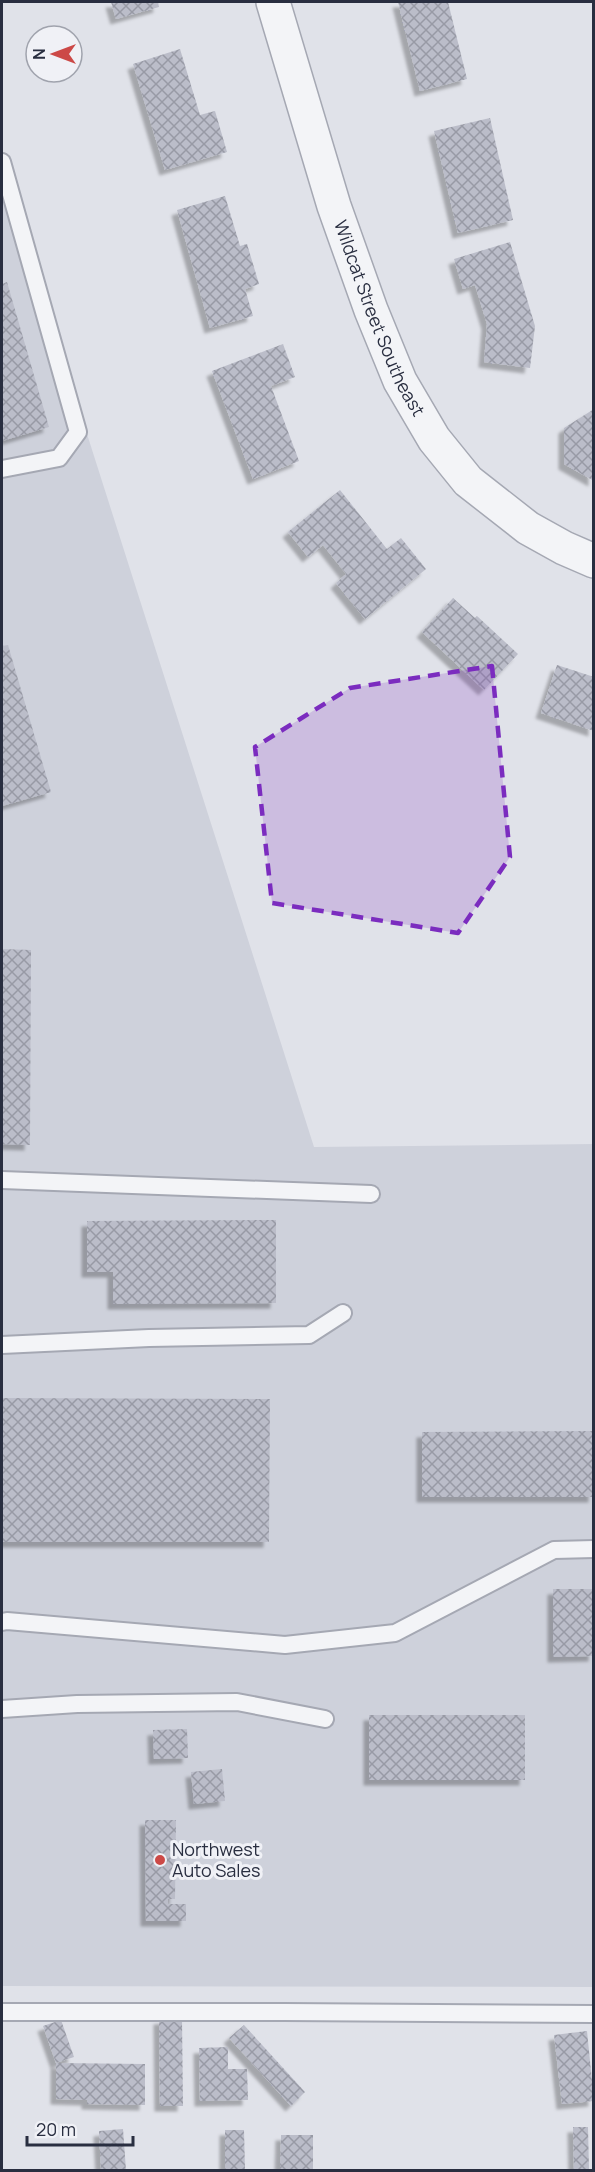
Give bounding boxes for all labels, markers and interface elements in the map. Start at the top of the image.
north arrow [24,24,84,84]
text: N [28,48,50,60]
street label: Wildcat Street Southeast [329,217,431,420]
place label: Northwest Auto Sales [172,1837,260,1882]
marker: Northwest Auto Sales [153,1853,167,1867]
scale bar [27,2109,134,2147]
text: 20 m [36,2117,76,2141]

